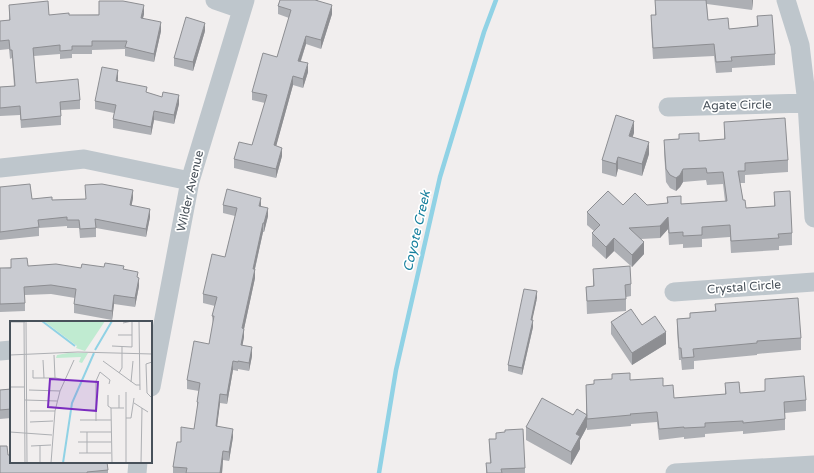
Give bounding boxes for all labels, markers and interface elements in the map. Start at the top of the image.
street label: Agate Circle [702,97,772,113]
street label: Wilder Avenue [174,149,206,233]
water label: Coyote Creek [400,188,434,273]
street label: Crystal Circle [706,277,782,297]
inset map [10,321,152,463]

